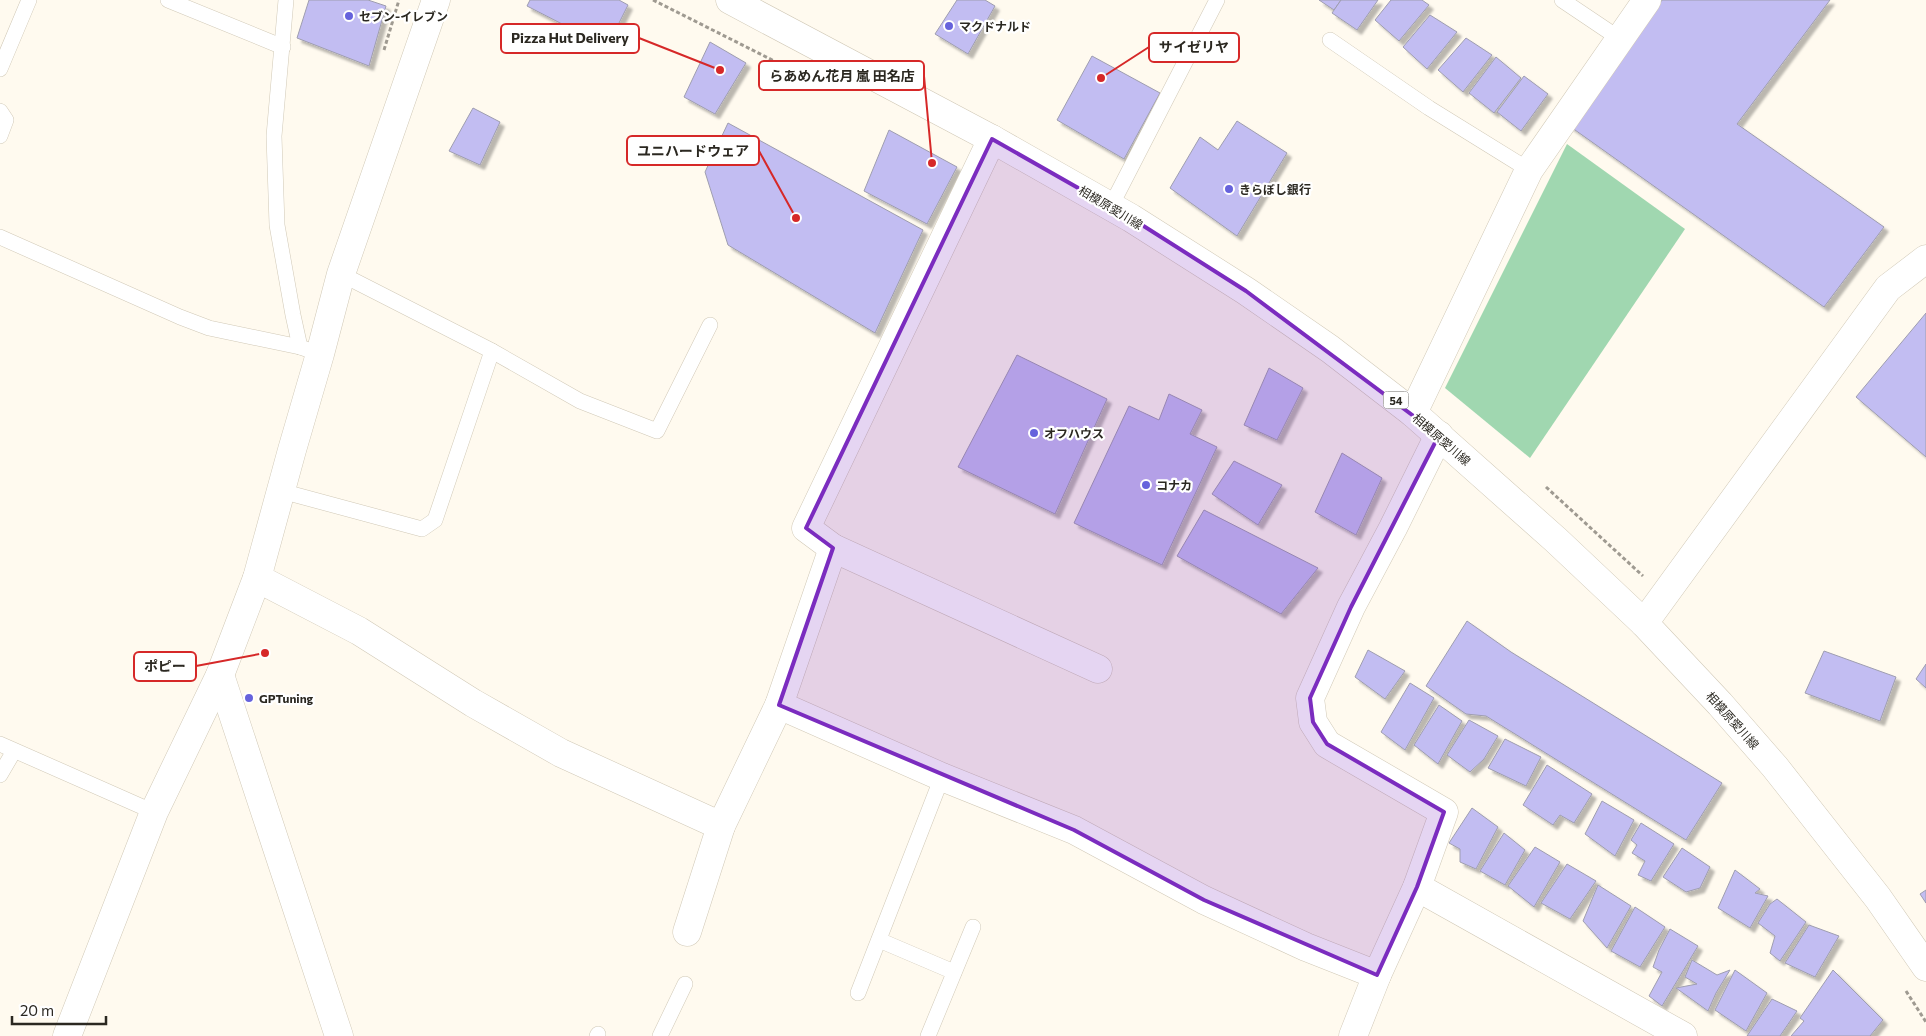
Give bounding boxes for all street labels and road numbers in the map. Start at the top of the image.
street label: 相模原愛川線 [1077,182,1145,232]
road number: 54 [1384,392,1408,408]
street label: 相模原愛川線 [1410,410,1474,468]
street label: 相模原愛川線 [1704,689,1762,751]

